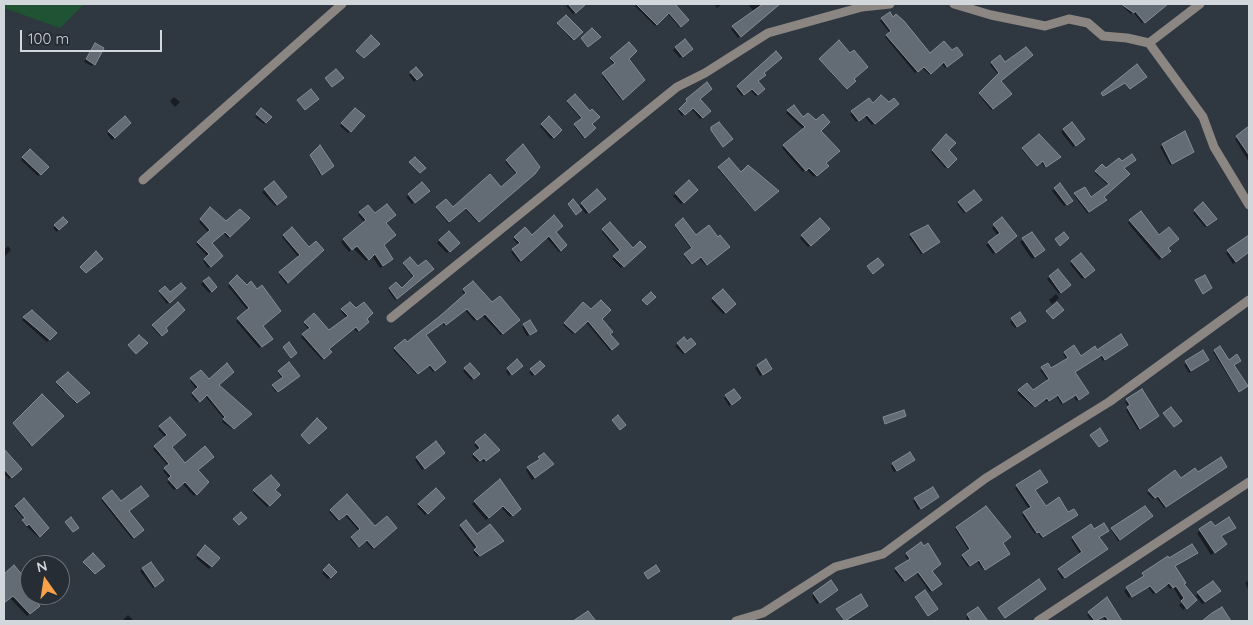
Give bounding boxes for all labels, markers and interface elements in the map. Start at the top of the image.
scale bar [22,20,165,52]
text: 100 m [28,29,69,48]
north arrow [20,555,70,605]
text: N [35,556,49,576]

